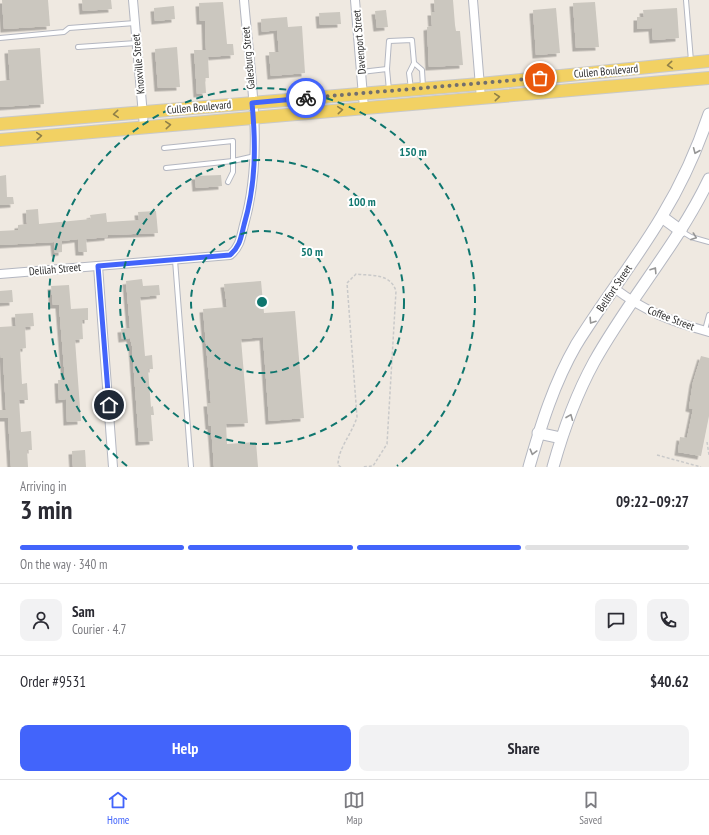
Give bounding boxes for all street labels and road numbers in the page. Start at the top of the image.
street label: Davenport Street [349,9,369,75]
street label: Galesburg Street [238,26,258,90]
street label: Knoxville Street [128,33,148,95]
street label: Cullen Boulevard [573,61,639,81]
street label: Cullen Boulevard [166,97,232,117]
street label: Delilah Street [28,260,82,278]
street label: Bellfort Street [593,262,635,314]
street label: Coffee Street [646,303,696,333]

